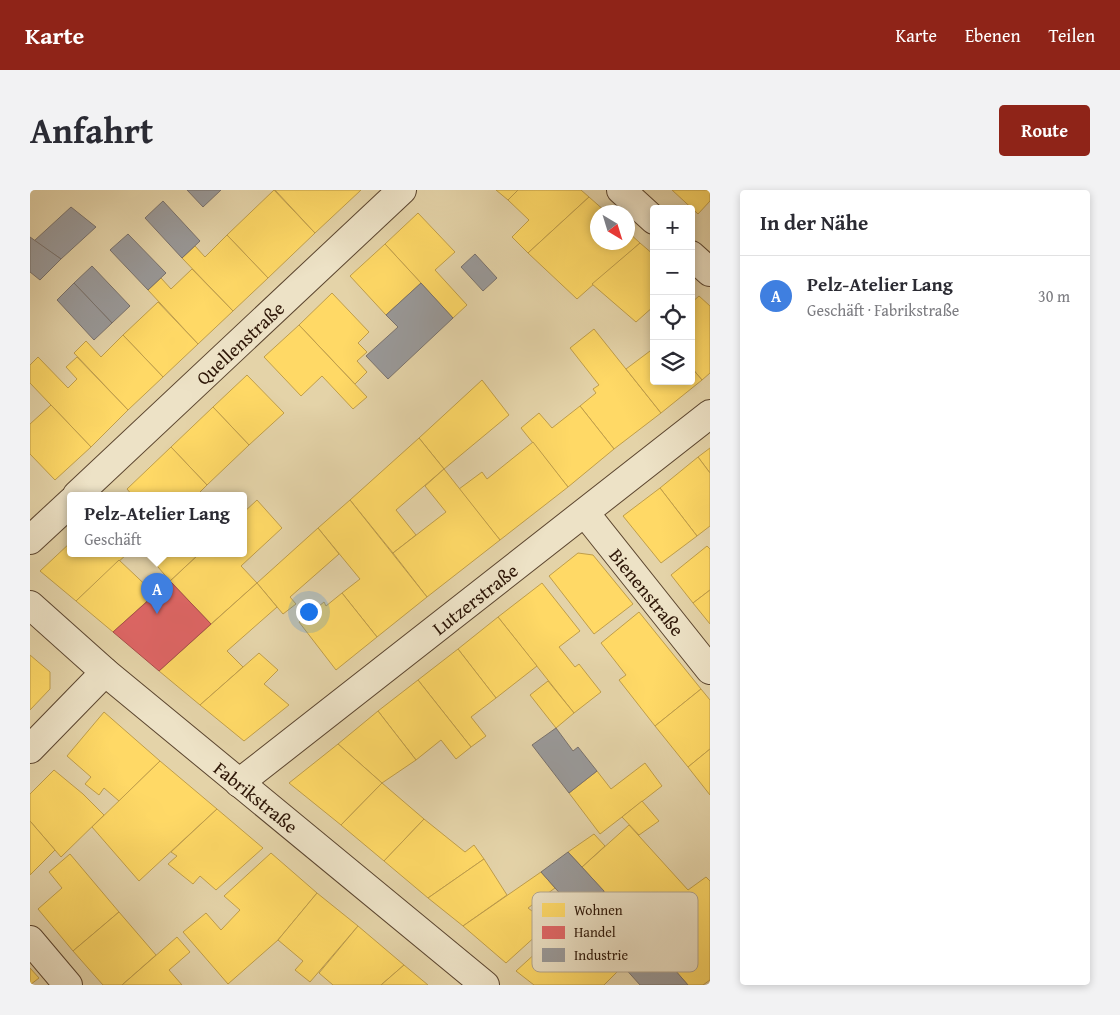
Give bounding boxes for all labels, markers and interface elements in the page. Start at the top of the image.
text: Karte [25,18,84,53]
text: Karte [896,22,937,49]
text: Ebenen [965,22,1021,49]
text: Teilen [1049,22,1095,49]
text: Anfahrt [30,105,153,156]
button: Route [999,105,1090,156]
north arrow [590,205,635,250]
map controls [650,205,695,385]
button: + [650,205,695,250]
text: In der Nähe [760,207,868,238]
button: − [650,250,695,295]
text: Pelz-Atelier Lang [807,270,953,298]
text: A [771,284,781,308]
text: 30 m [1038,284,1070,308]
street label: Quellenstraße [190,295,291,391]
button: locate [650,295,695,340]
text: Geschäft · Fabrikstraße [807,298,959,322]
button: layers [650,340,695,385]
popup [67,492,247,557]
text: Pelz-Atelier Lang [84,499,230,527]
text: Geschäft [84,527,142,551]
street label: Bienenstraße [603,542,691,642]
street label: Lutzerstraße [426,556,524,642]
pin: A [141,573,173,614]
your location [296,599,322,625]
street label: Fabrikstraße [208,754,304,840]
legend [532,892,698,972]
text: Wohnen [574,900,623,920]
text: Handel [574,922,616,942]
text: Industrie [574,945,628,965]

